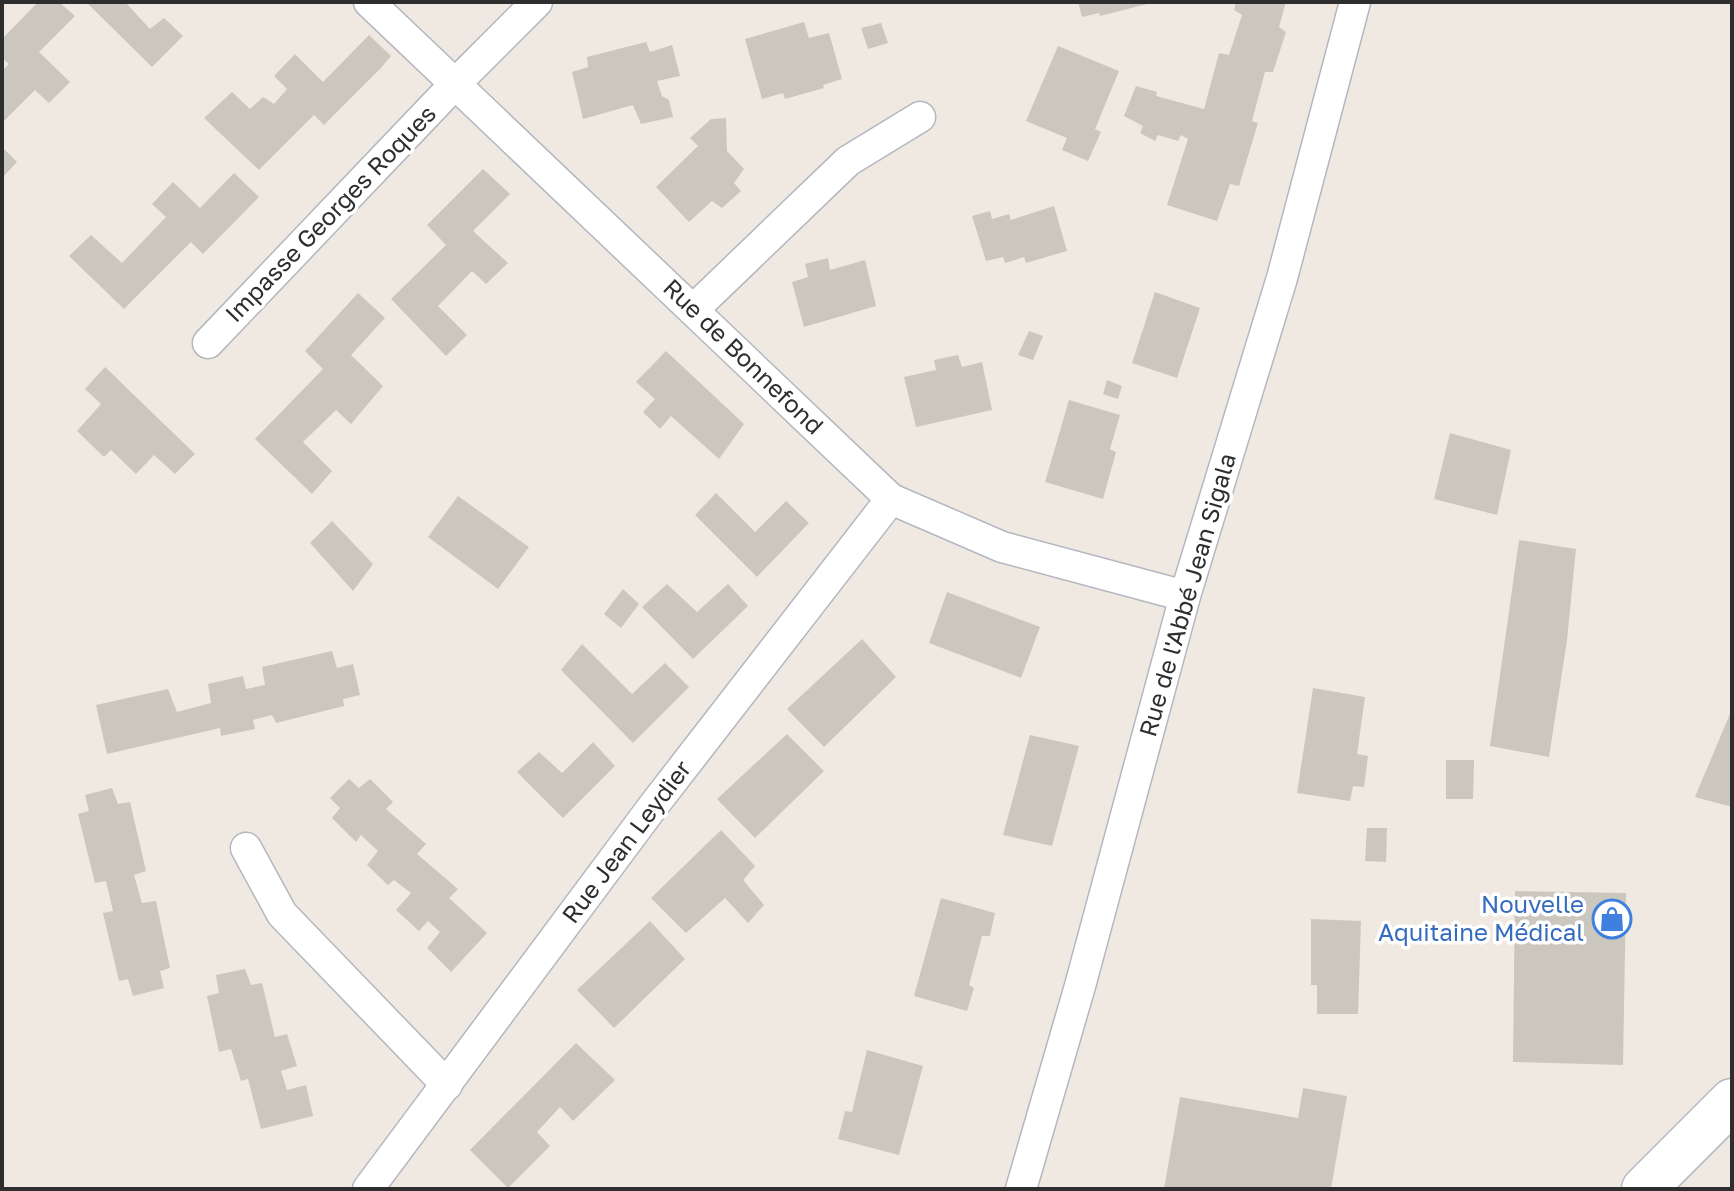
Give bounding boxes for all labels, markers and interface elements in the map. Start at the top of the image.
street label: Impasse Georges Roques [219,98,441,328]
street label: Rue de Bonnefond [658,272,830,440]
street label: Rue de l'Abbé Jean Sigala [1132,450,1241,740]
street label: Rue Jean Leydier [555,754,696,928]
place label: Nouvelle Aquitaine Médical [1378,889,1584,946]
shop icon: Nouvelle Aquitaine Médical [1591,898,1633,940]

